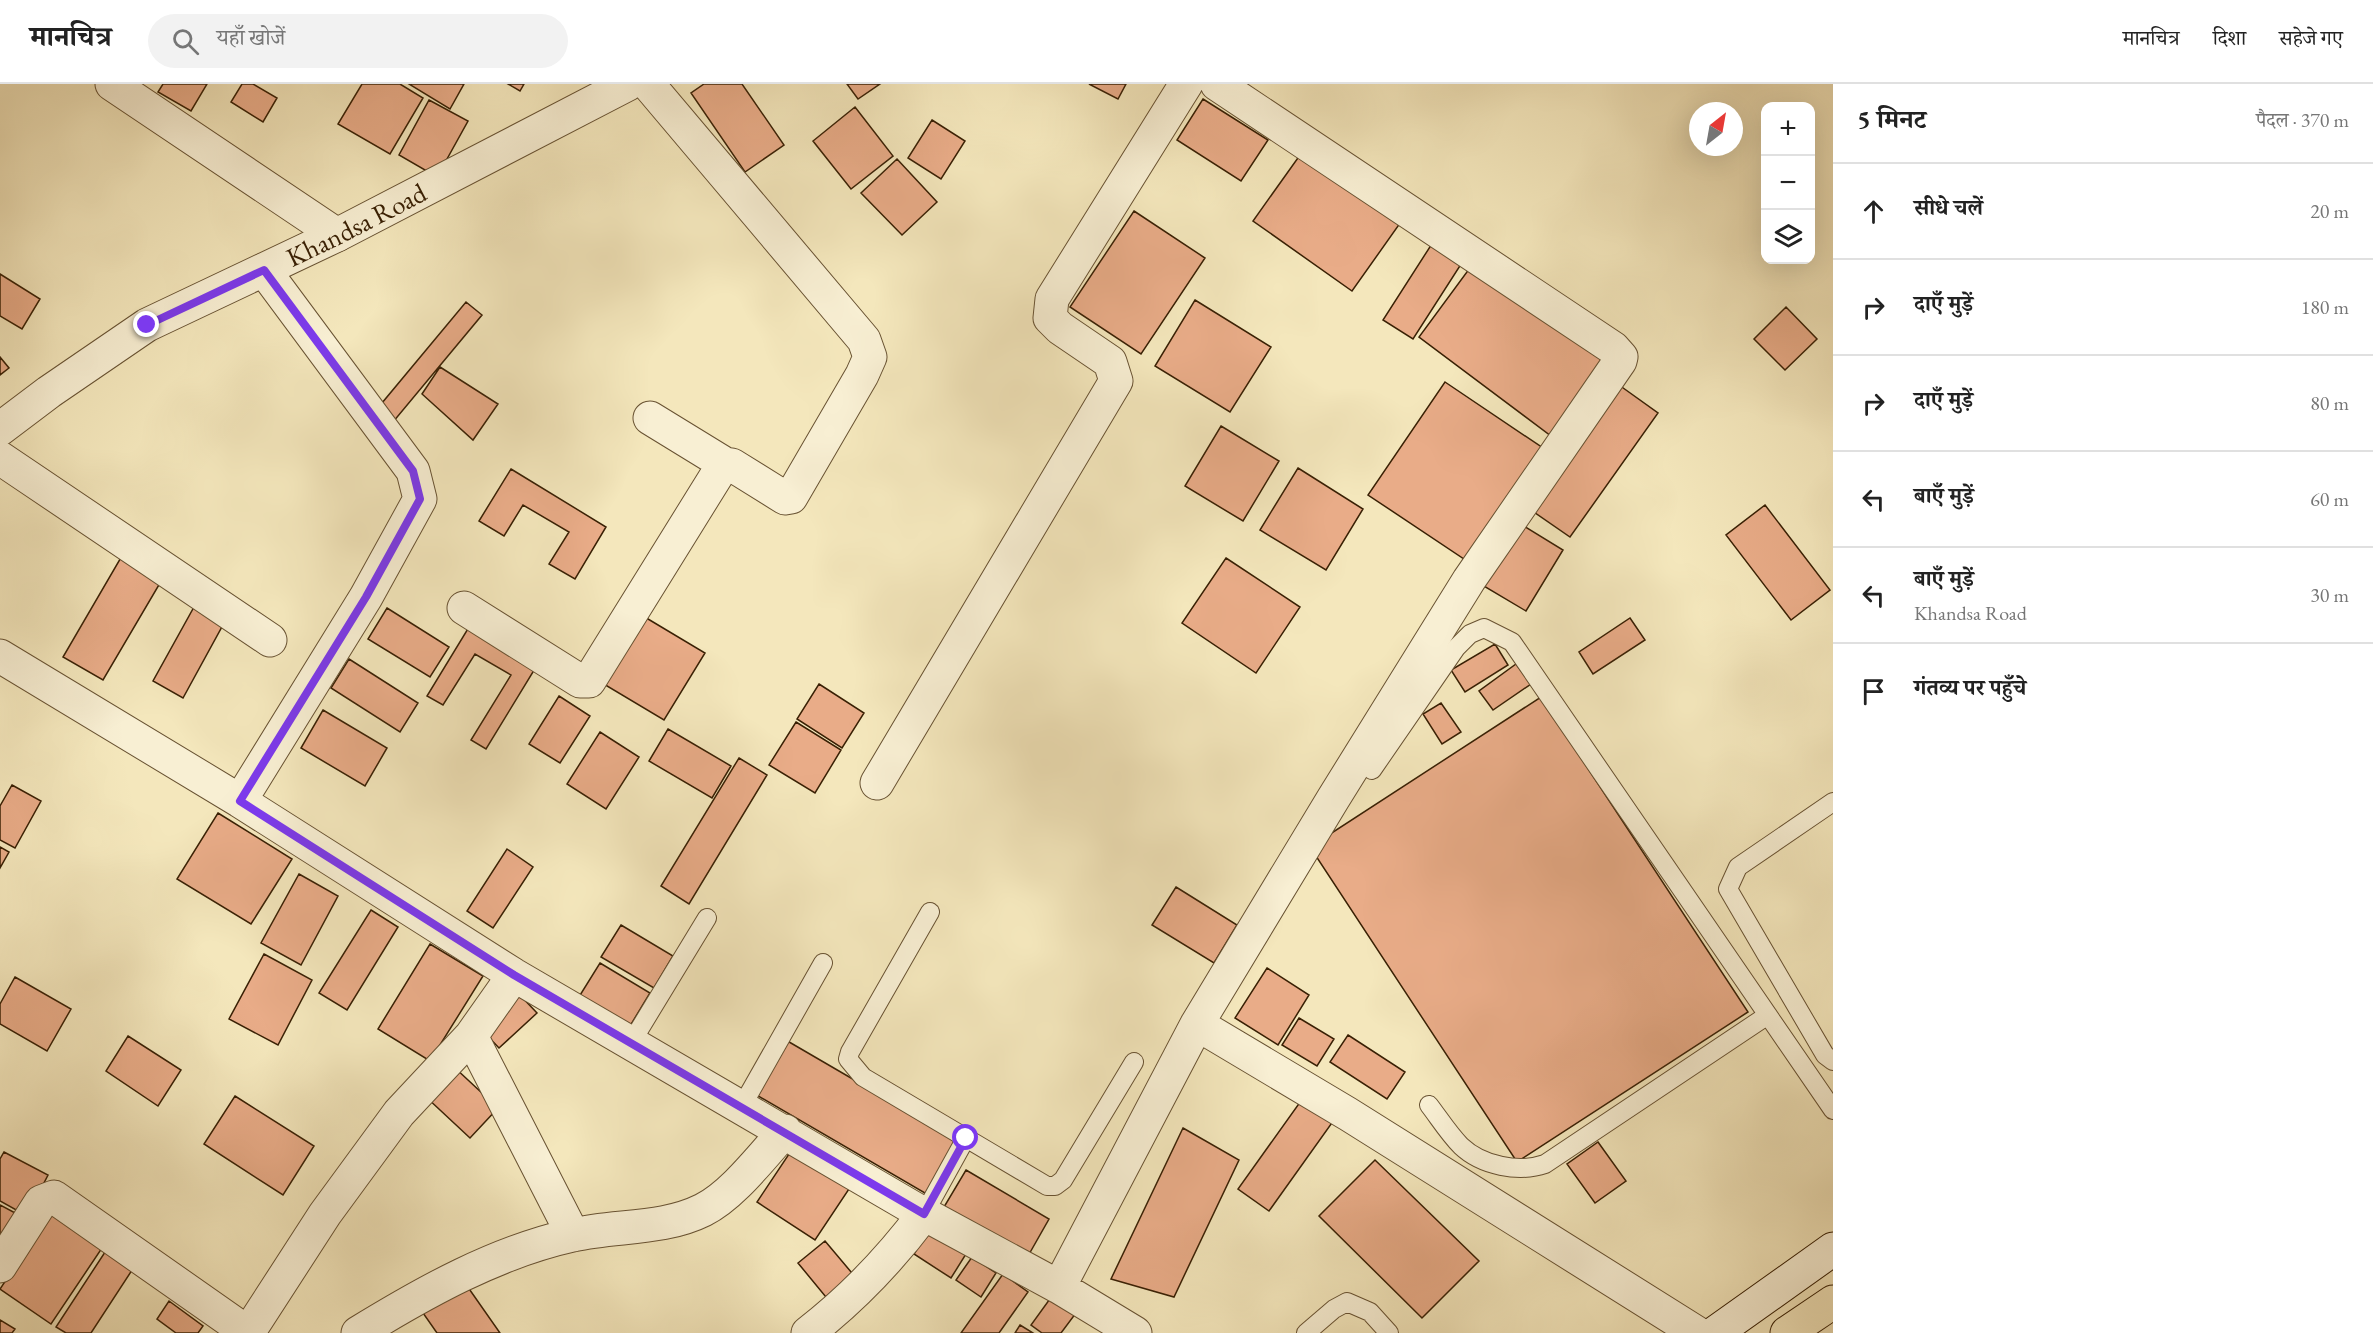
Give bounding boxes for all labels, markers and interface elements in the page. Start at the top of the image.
search box [148,14,568,68]
text: मानचित्र [30,18,112,54]
text: यहाँ खोजें [217,23,285,52]
text: मानचित्र [2123,24,2180,51]
text: दिशा [2213,24,2246,51]
text: सहेजे गए [2279,24,2343,51]
icon: search [169,25,202,58]
north arrow [1689,102,1743,156]
map controls [1761,102,1815,264]
button: + [1761,102,1815,156]
text: 5 मिनट [1857,102,1926,136]
text: पैदल · 370 m [2256,107,2349,133]
button: − [1761,156,1815,210]
street label: Khandsa Road [280,174,432,274]
text: सीधे चलें [1914,193,1983,222]
icon: ahead [1857,195,1890,228]
text: 20 m [2310,198,2349,224]
button: layers [1761,210,1815,264]
text: दाएँ मुड़ें [1914,289,1973,318]
icon: right [1857,291,1890,324]
text: 180 m [2301,294,2349,320]
route end [133,311,159,337]
text: दाएँ मुड़ें [1914,385,1973,414]
icon: right [1857,387,1890,420]
text: 80 m [2310,390,2349,416]
text: बाएँ मुड़ें [1914,481,1974,510]
icon: left [1857,483,1890,516]
text: 60 m [2310,486,2349,512]
text: बाएँ मुड़ें [1914,564,1974,593]
icon: left [1857,579,1890,612]
text: 30 m [2310,582,2349,608]
text: Khandsa Road [1914,600,2027,626]
text: गंतव्य पर पहुँचे [1914,673,2026,702]
icon: arrive [1857,675,1890,708]
route start [952,1124,978,1150]

